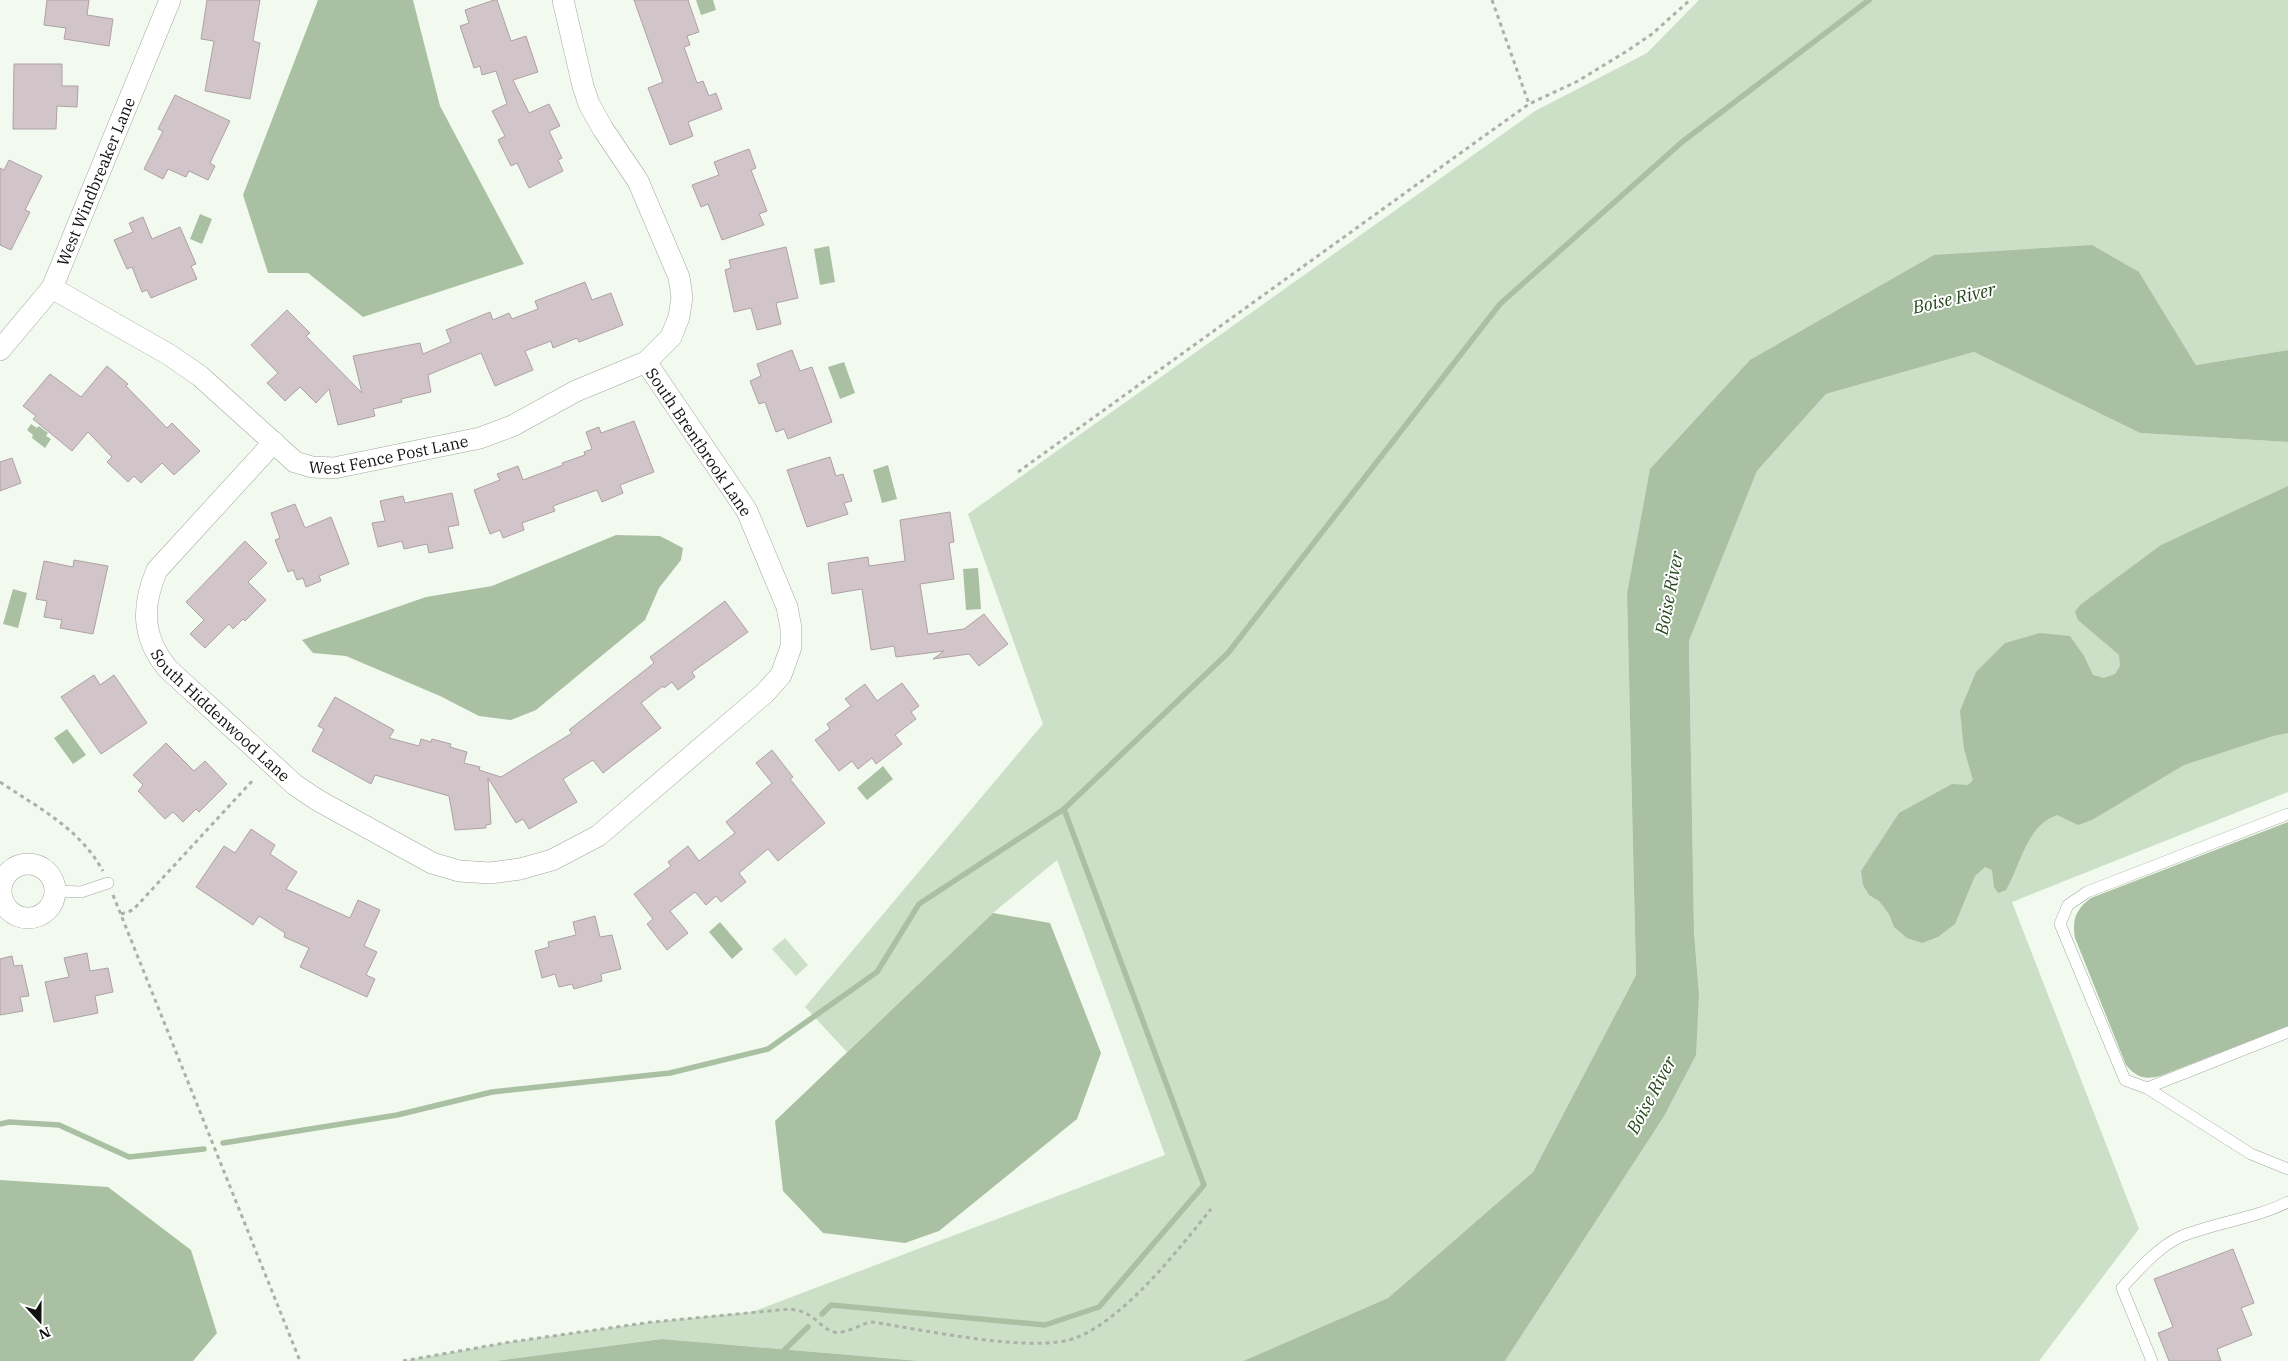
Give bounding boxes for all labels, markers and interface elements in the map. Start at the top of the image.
street label: West Windbreaker Lane [52,94,139,269]
water label: Boise River [1909,277,1999,319]
street label: South Brentbrook Lane [642,364,756,520]
street label: West Fence Post Lane [308,431,470,478]
water label: Boise River [1649,548,1689,638]
street label: South Hiddenwood Lane [147,645,294,786]
water label: Boise River [1621,1051,1682,1139]
north arrow [15,1296,65,1346]
text: N [36,1323,53,1344]

